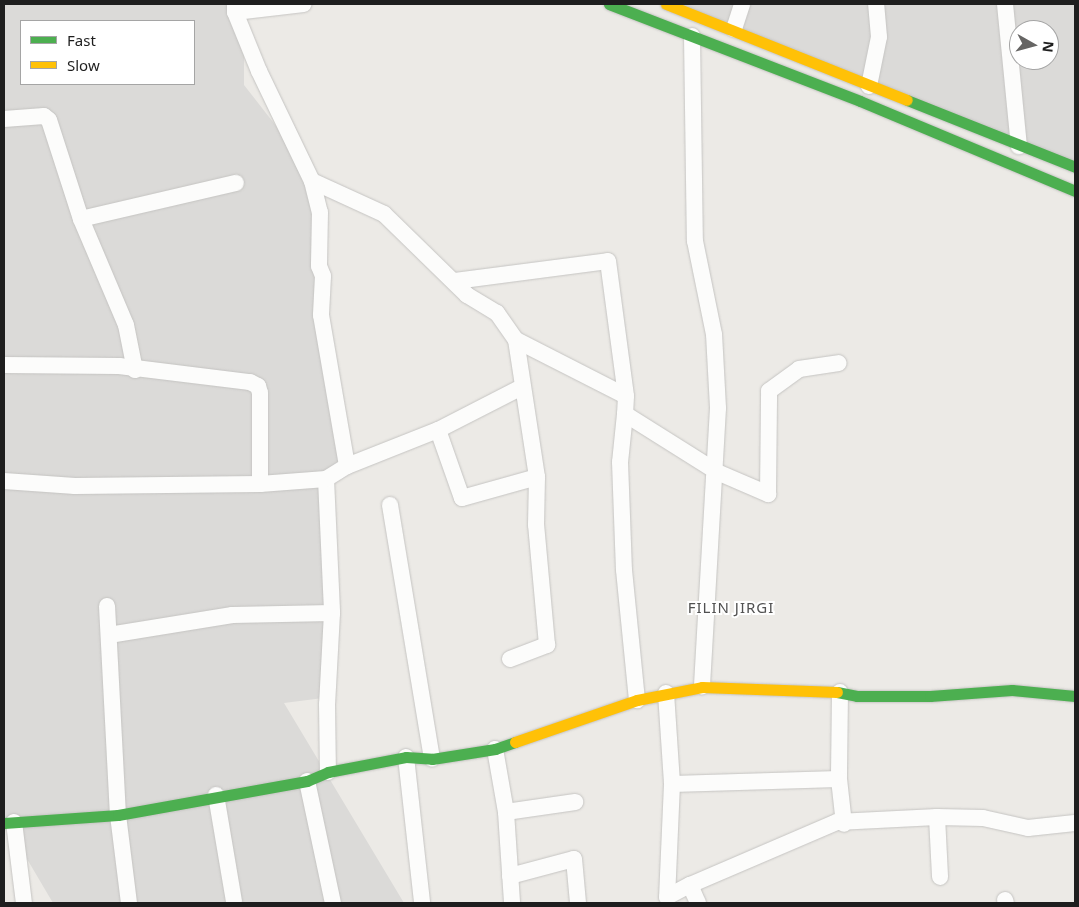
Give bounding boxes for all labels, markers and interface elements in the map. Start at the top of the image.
legend [20,20,195,85]
north arrow [1009,20,1059,70]
text: Fast [67,30,96,50]
text: N [1038,40,1059,54]
text: Slow [67,55,100,75]
district label: FILIN JIRGI [686,599,776,617]

